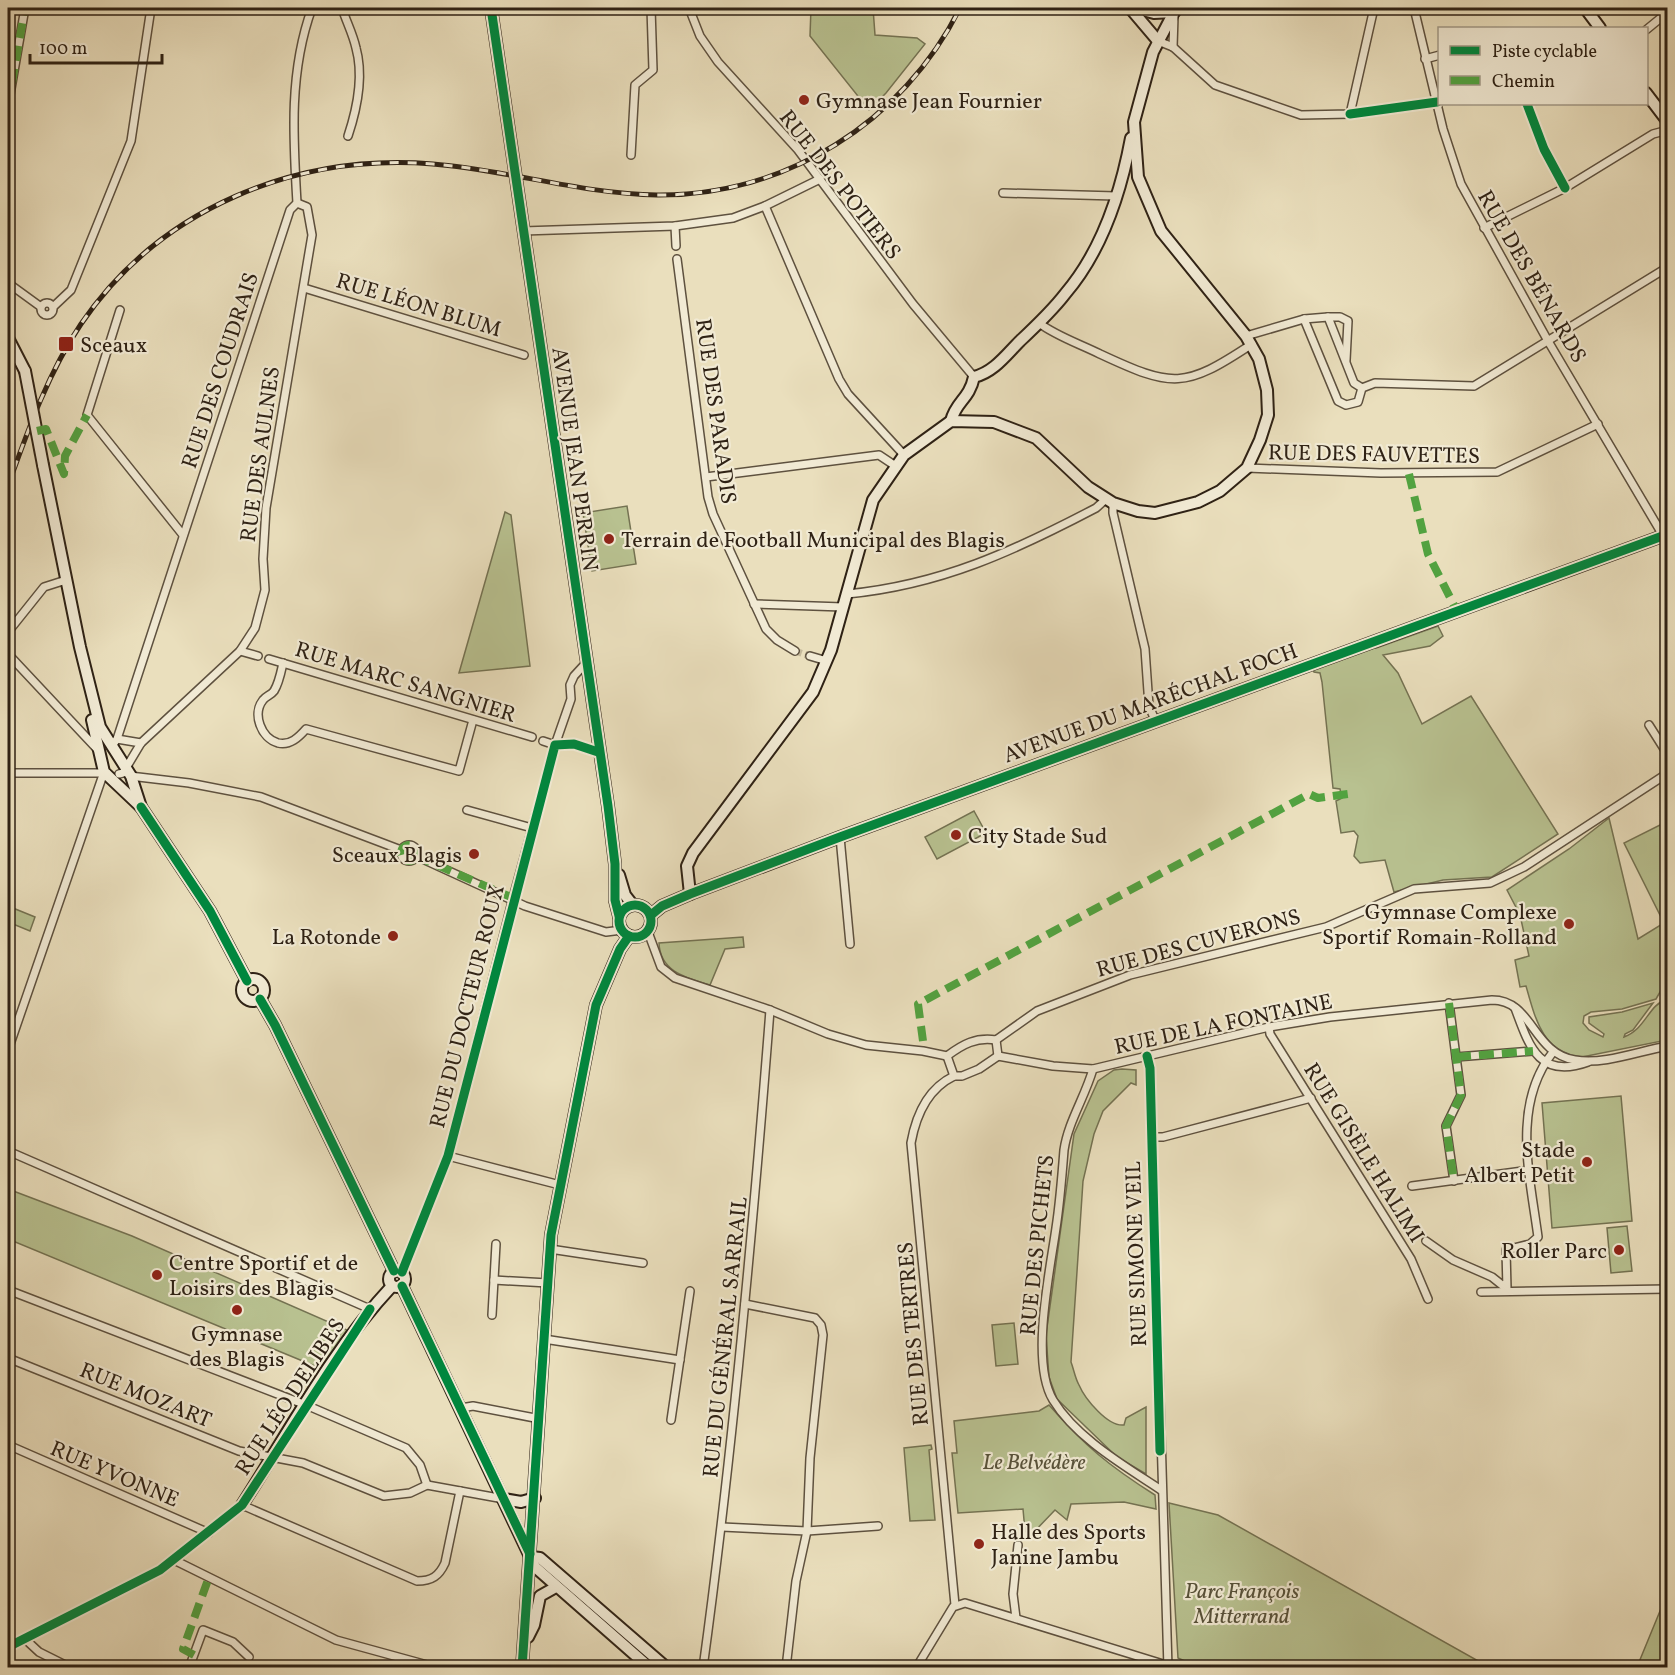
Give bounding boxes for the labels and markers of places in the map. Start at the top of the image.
place label: Gymnase Jean Fournier [816,87,1042,118]
marker: Gymnase Jean Fournier [797,93,811,107]
place label: Sceaux [80,331,147,362]
marker: Sceaux [57,335,75,353]
place label: Terrain de Football Municipal des Blagis [621,526,1005,557]
marker: Terrain de Football Municipal des Blagis [602,532,616,546]
place label: City Stade Sud [968,822,1107,853]
marker: City Stade Sud [949,828,963,842]
place label: Sceaux Blagis [332,841,462,872]
marker: Sceaux Blagis [467,847,481,861]
place label: Gymnase Complexe Sportif Romain-Rolland [1322,898,1557,954]
marker: Gymnase Complexe Sportif Romain-Rolland [1562,917,1576,931]
place label: La Rotonde [272,923,381,954]
marker: La Rotonde [386,929,400,943]
place label: Stade Albert Petit [1464,1136,1575,1192]
marker: Stade Albert Petit [1580,1155,1594,1169]
place label: Roller Parc [1501,1237,1607,1268]
marker: Roller Parc [1612,1243,1626,1257]
place label: Centre Sportif et de Loisirs des Blagis [169,1249,358,1305]
marker: Centre Sportif et de Loisirs des Blagis [150,1268,164,1282]
marker: Gymnase des Blagis [230,1303,244,1317]
place label: Gymnase des Blagis [189,1320,285,1376]
place label: Halle des Sports Janine Jambu [991,1518,1146,1574]
marker: Halle des Sports Janine Jambu [972,1537,986,1551]

